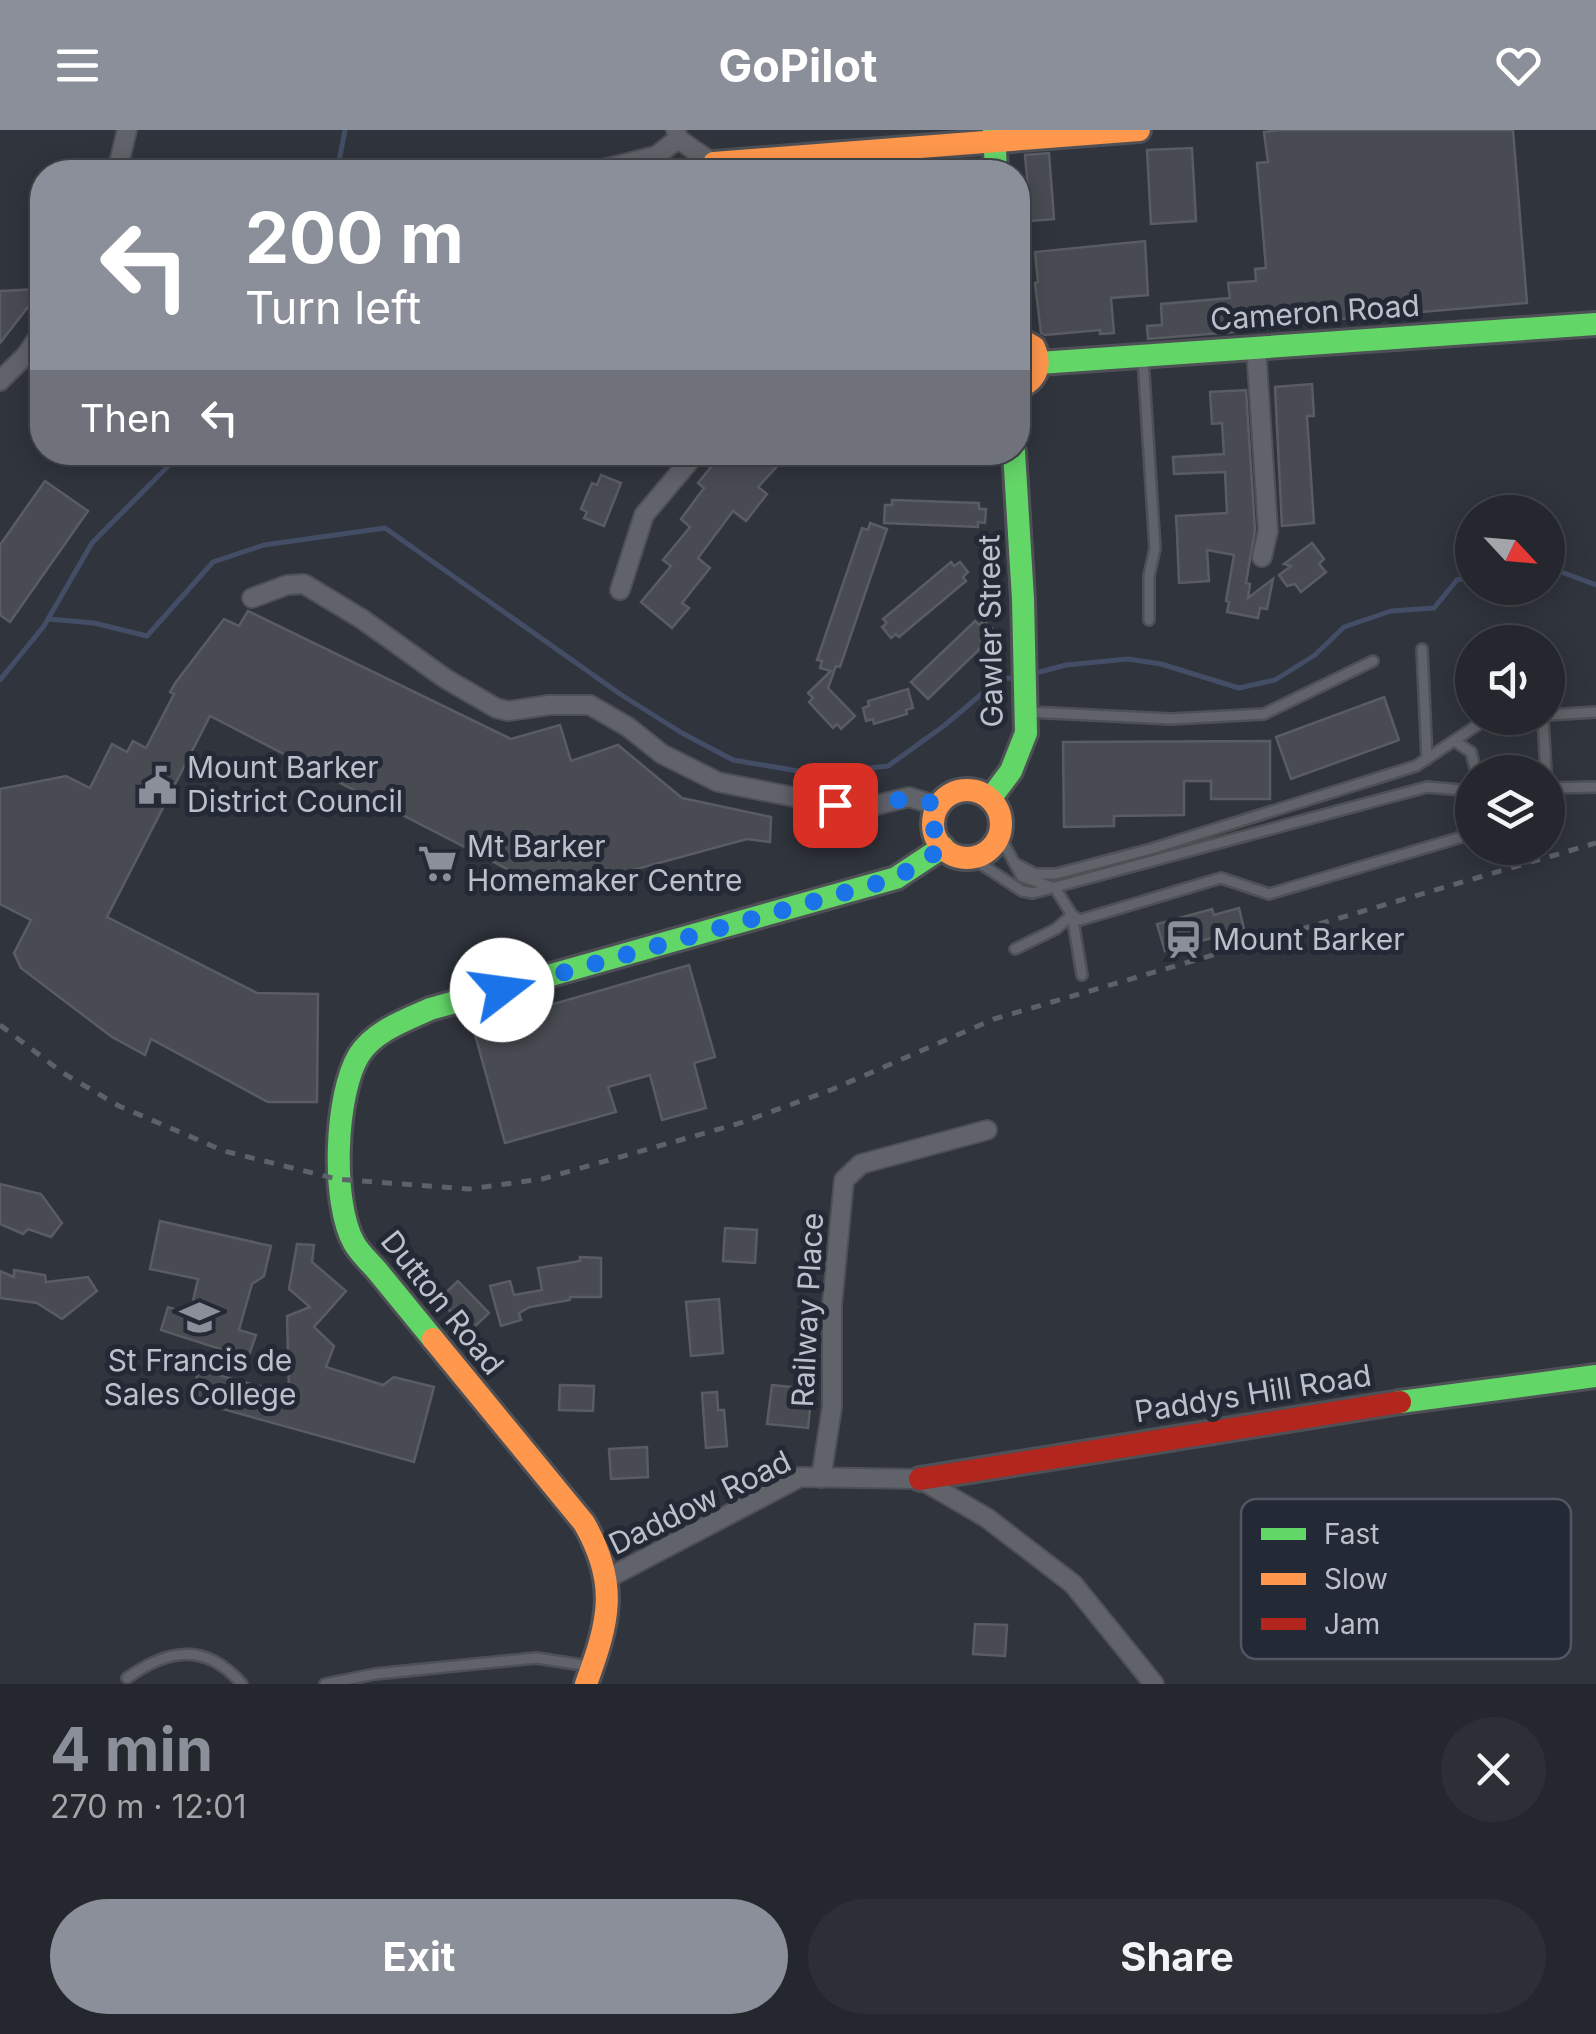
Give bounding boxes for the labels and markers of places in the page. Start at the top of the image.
place label: Mount Barker District Council [187,749,403,819]
pin [793,763,878,848]
public building icon: Mount Barker District Council [136,764,178,806]
place label: Mt Barker Homemaker Centre [467,828,742,898]
supermarket icon: Mt Barker Homemaker Centre [416,843,458,885]
station icon: Mount Barker [1162,919,1204,961]
place label: Mount Barker [1213,921,1405,957]
school or university icon: St Francis de Sales College [179,1296,221,1338]
place label: St Francis de Sales College [104,1342,296,1412]

